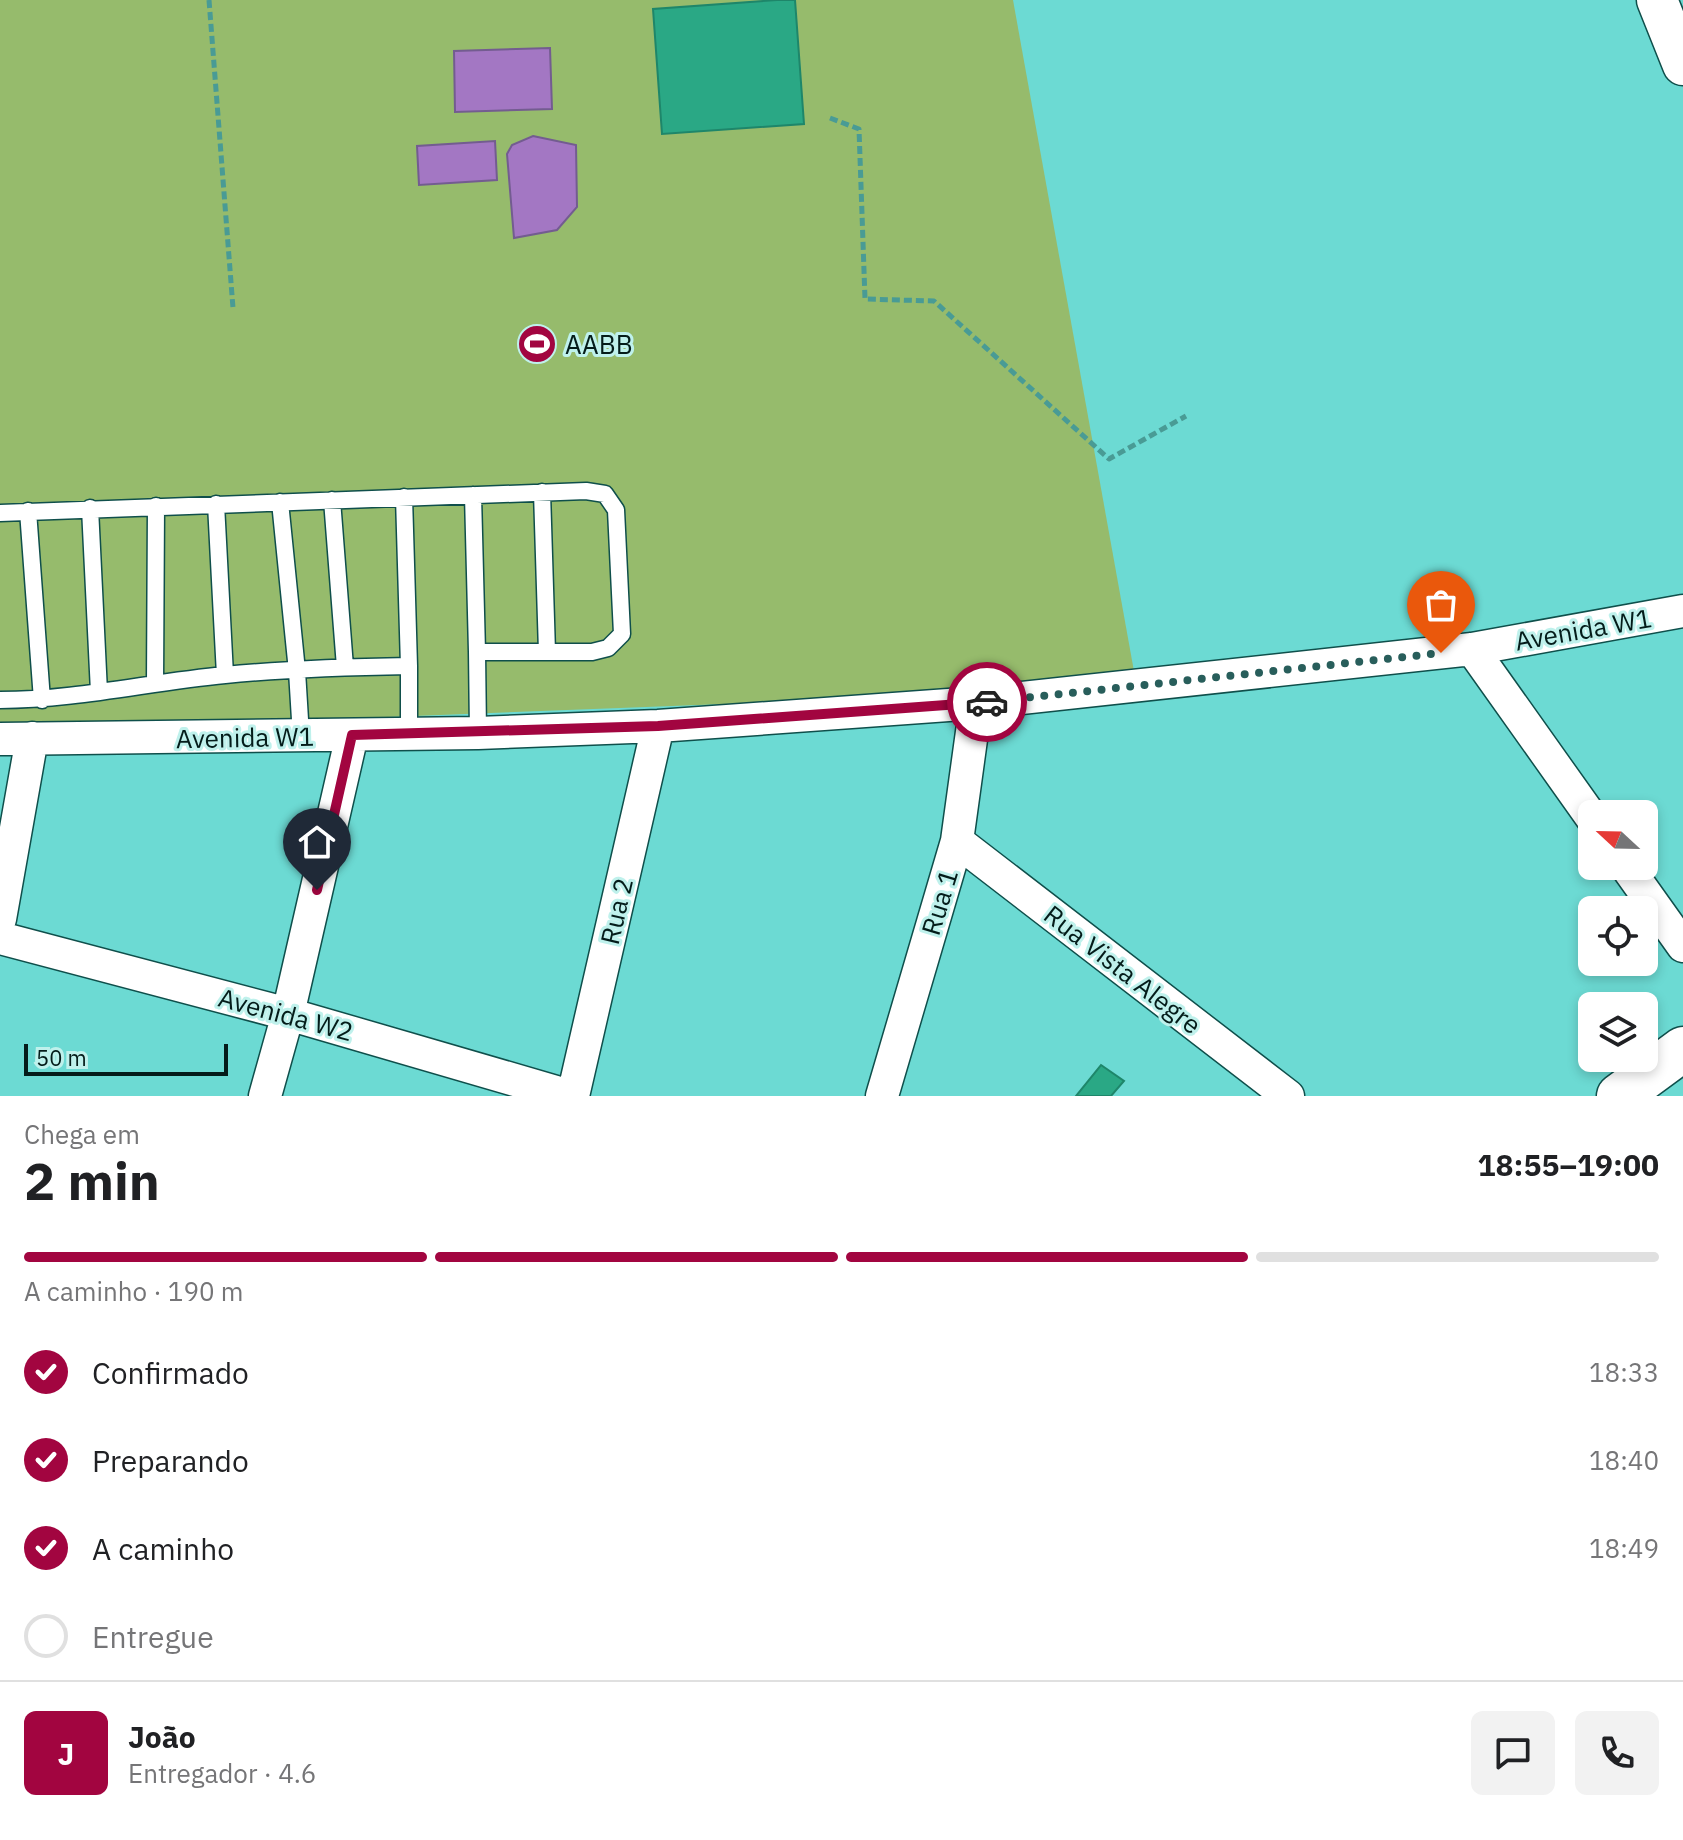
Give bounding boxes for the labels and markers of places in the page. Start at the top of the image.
sports icon: AABB [516,323,558,365]
place label: AABB [565,327,633,361]
pin [1407,571,1475,653]
pin [283,808,351,890]

